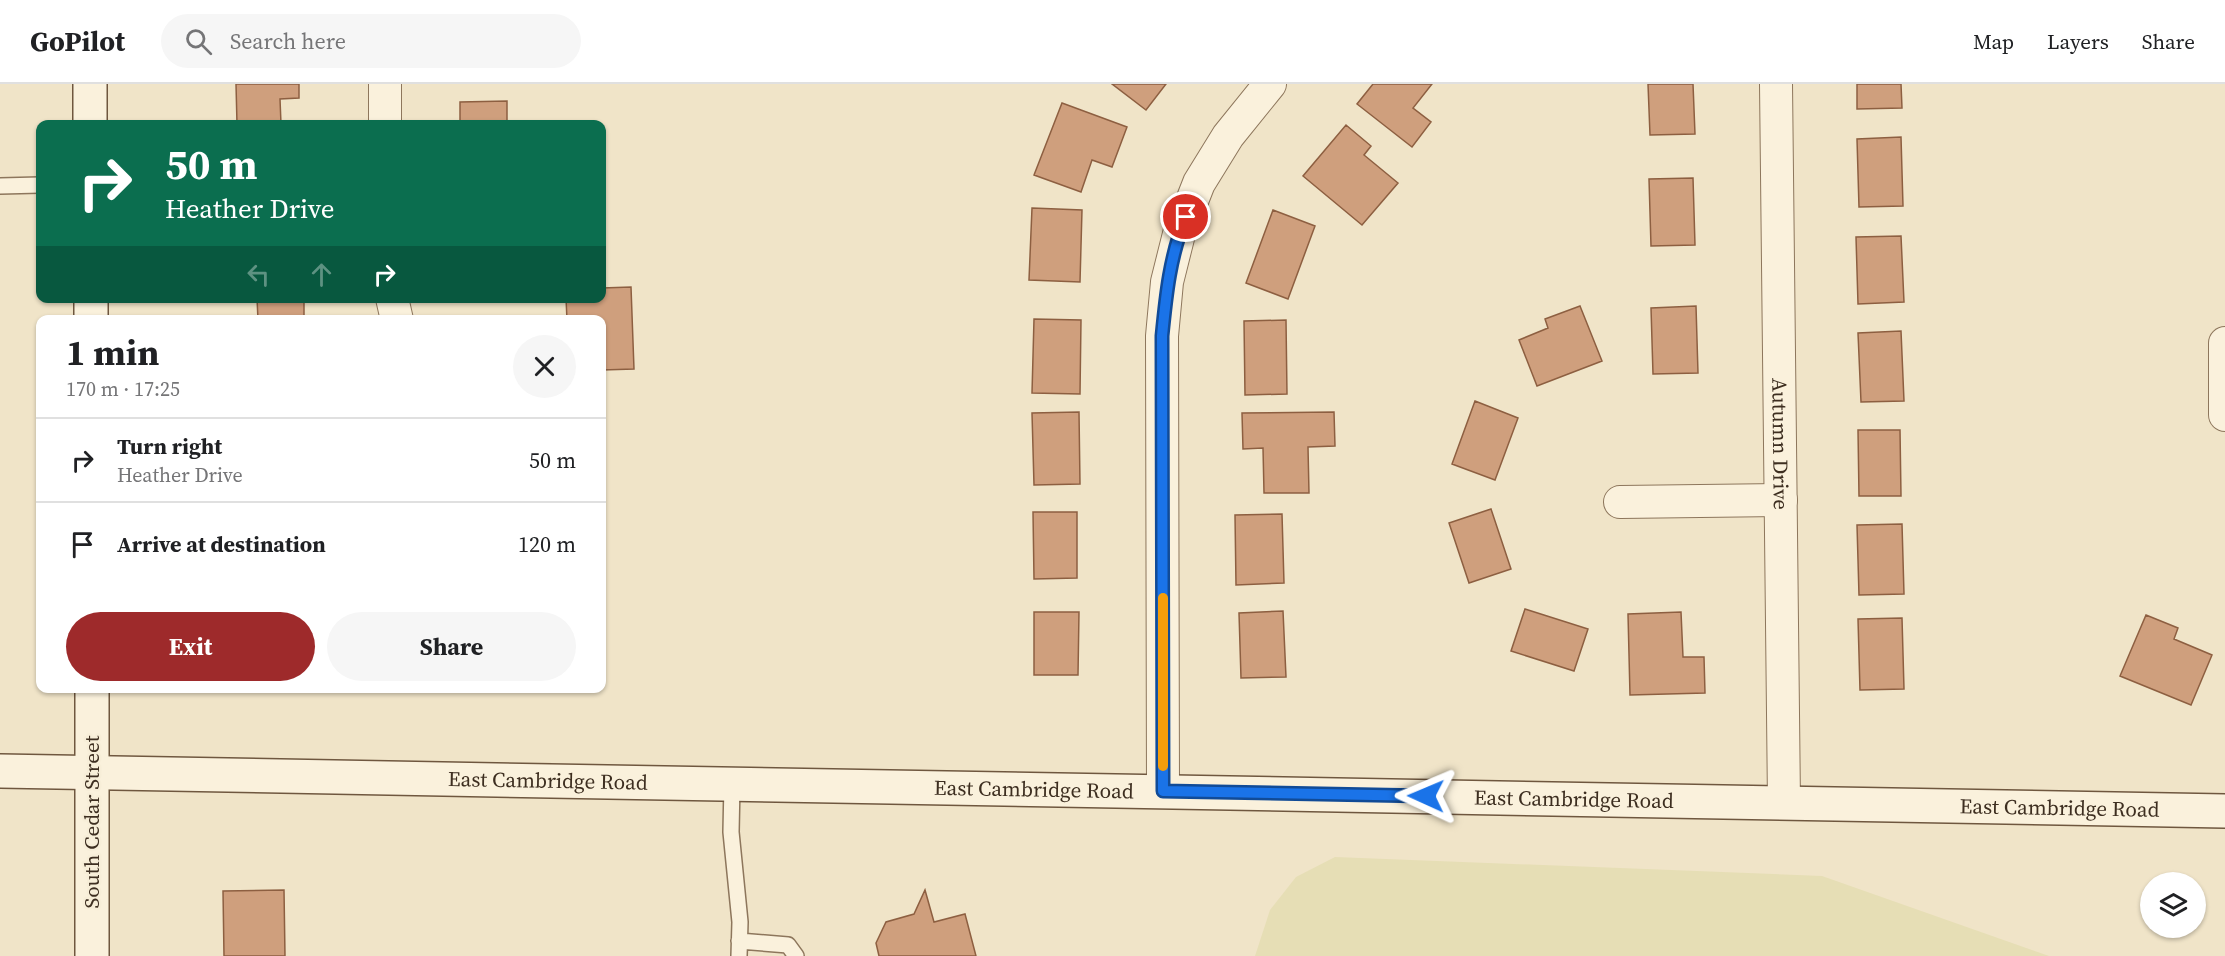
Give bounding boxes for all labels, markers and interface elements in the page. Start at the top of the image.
search box [161,14,581,68]
text: GoPilot [30,22,125,60]
icon: search [182,25,215,58]
text: Search here [230,26,346,56]
text: Map [1973,27,2014,56]
text: Layers [2047,27,2109,56]
text: Share [2142,27,2195,56]
text: 50 m [165,135,258,193]
icon: right [66,144,144,222]
text: Heather Drive [165,190,335,227]
pin [1160,191,1211,242]
icon: arrive [1169,200,1202,233]
icon: left [242,258,275,291]
icon: ahead [305,258,338,291]
icon: right [368,258,401,291]
text: 1 min [66,328,159,377]
button: close [513,335,576,398]
text: 170 m · 17:25 [66,375,180,403]
street label: Autumn Drive [1765,378,1796,510]
text: Turn right [117,431,222,461]
icon: right [66,444,99,477]
text: 50 m [529,445,576,475]
text: Heather Drive [117,461,243,489]
icon: arrive [66,528,99,561]
text: Arrive at destination [117,529,326,559]
text: 120 m [518,529,576,559]
button: Exit [66,612,315,681]
button: Share [327,612,576,681]
street label: South Cedar Street [77,735,106,908]
street label: East Cambridge Road [448,764,648,797]
position arrow [1394,764,1458,828]
street label: East Cambridge Road [934,773,1134,805]
street label: East Cambridge Road [1474,782,1674,815]
street label: East Cambridge Road [1959,791,2160,824]
map controls [2140,872,2206,938]
button: layers [2140,872,2206,938]

